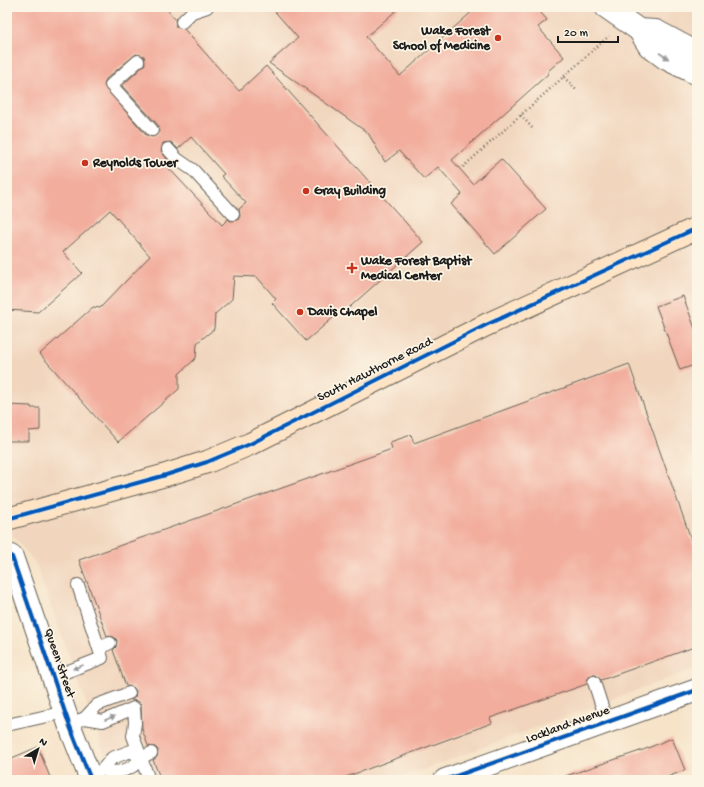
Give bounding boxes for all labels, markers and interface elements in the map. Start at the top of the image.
scale bar [558,18,618,44]
place label: Wake Forest School of Medicine [393,24,492,54]
text: 20 m [564,27,589,41]
marker: Wake Forest School of Medicine [493,33,503,43]
one-way arrow [658,53,670,60]
place label: Reynolds Tower [92,156,179,171]
marker: Reynolds Tower [80,158,90,168]
place label: Gray Building [314,184,387,199]
marker: Gray Building [301,186,311,196]
place label: Wake Forest Baptist Medical Center [360,254,473,284]
marker: Wake Forest Baptist Medical Center [346,262,358,274]
place label: Davis Chapel [307,305,377,321]
marker: Davis Chapel [295,307,305,317]
street label: South Hawthorne Road [315,334,436,406]
street label: Queen Street [40,626,78,701]
one-way arrow [71,665,83,671]
street label: Lockland Avenue [524,703,612,747]
one-way arrow [105,715,117,721]
north arrow [18,729,58,769]
text: N [36,736,49,750]

